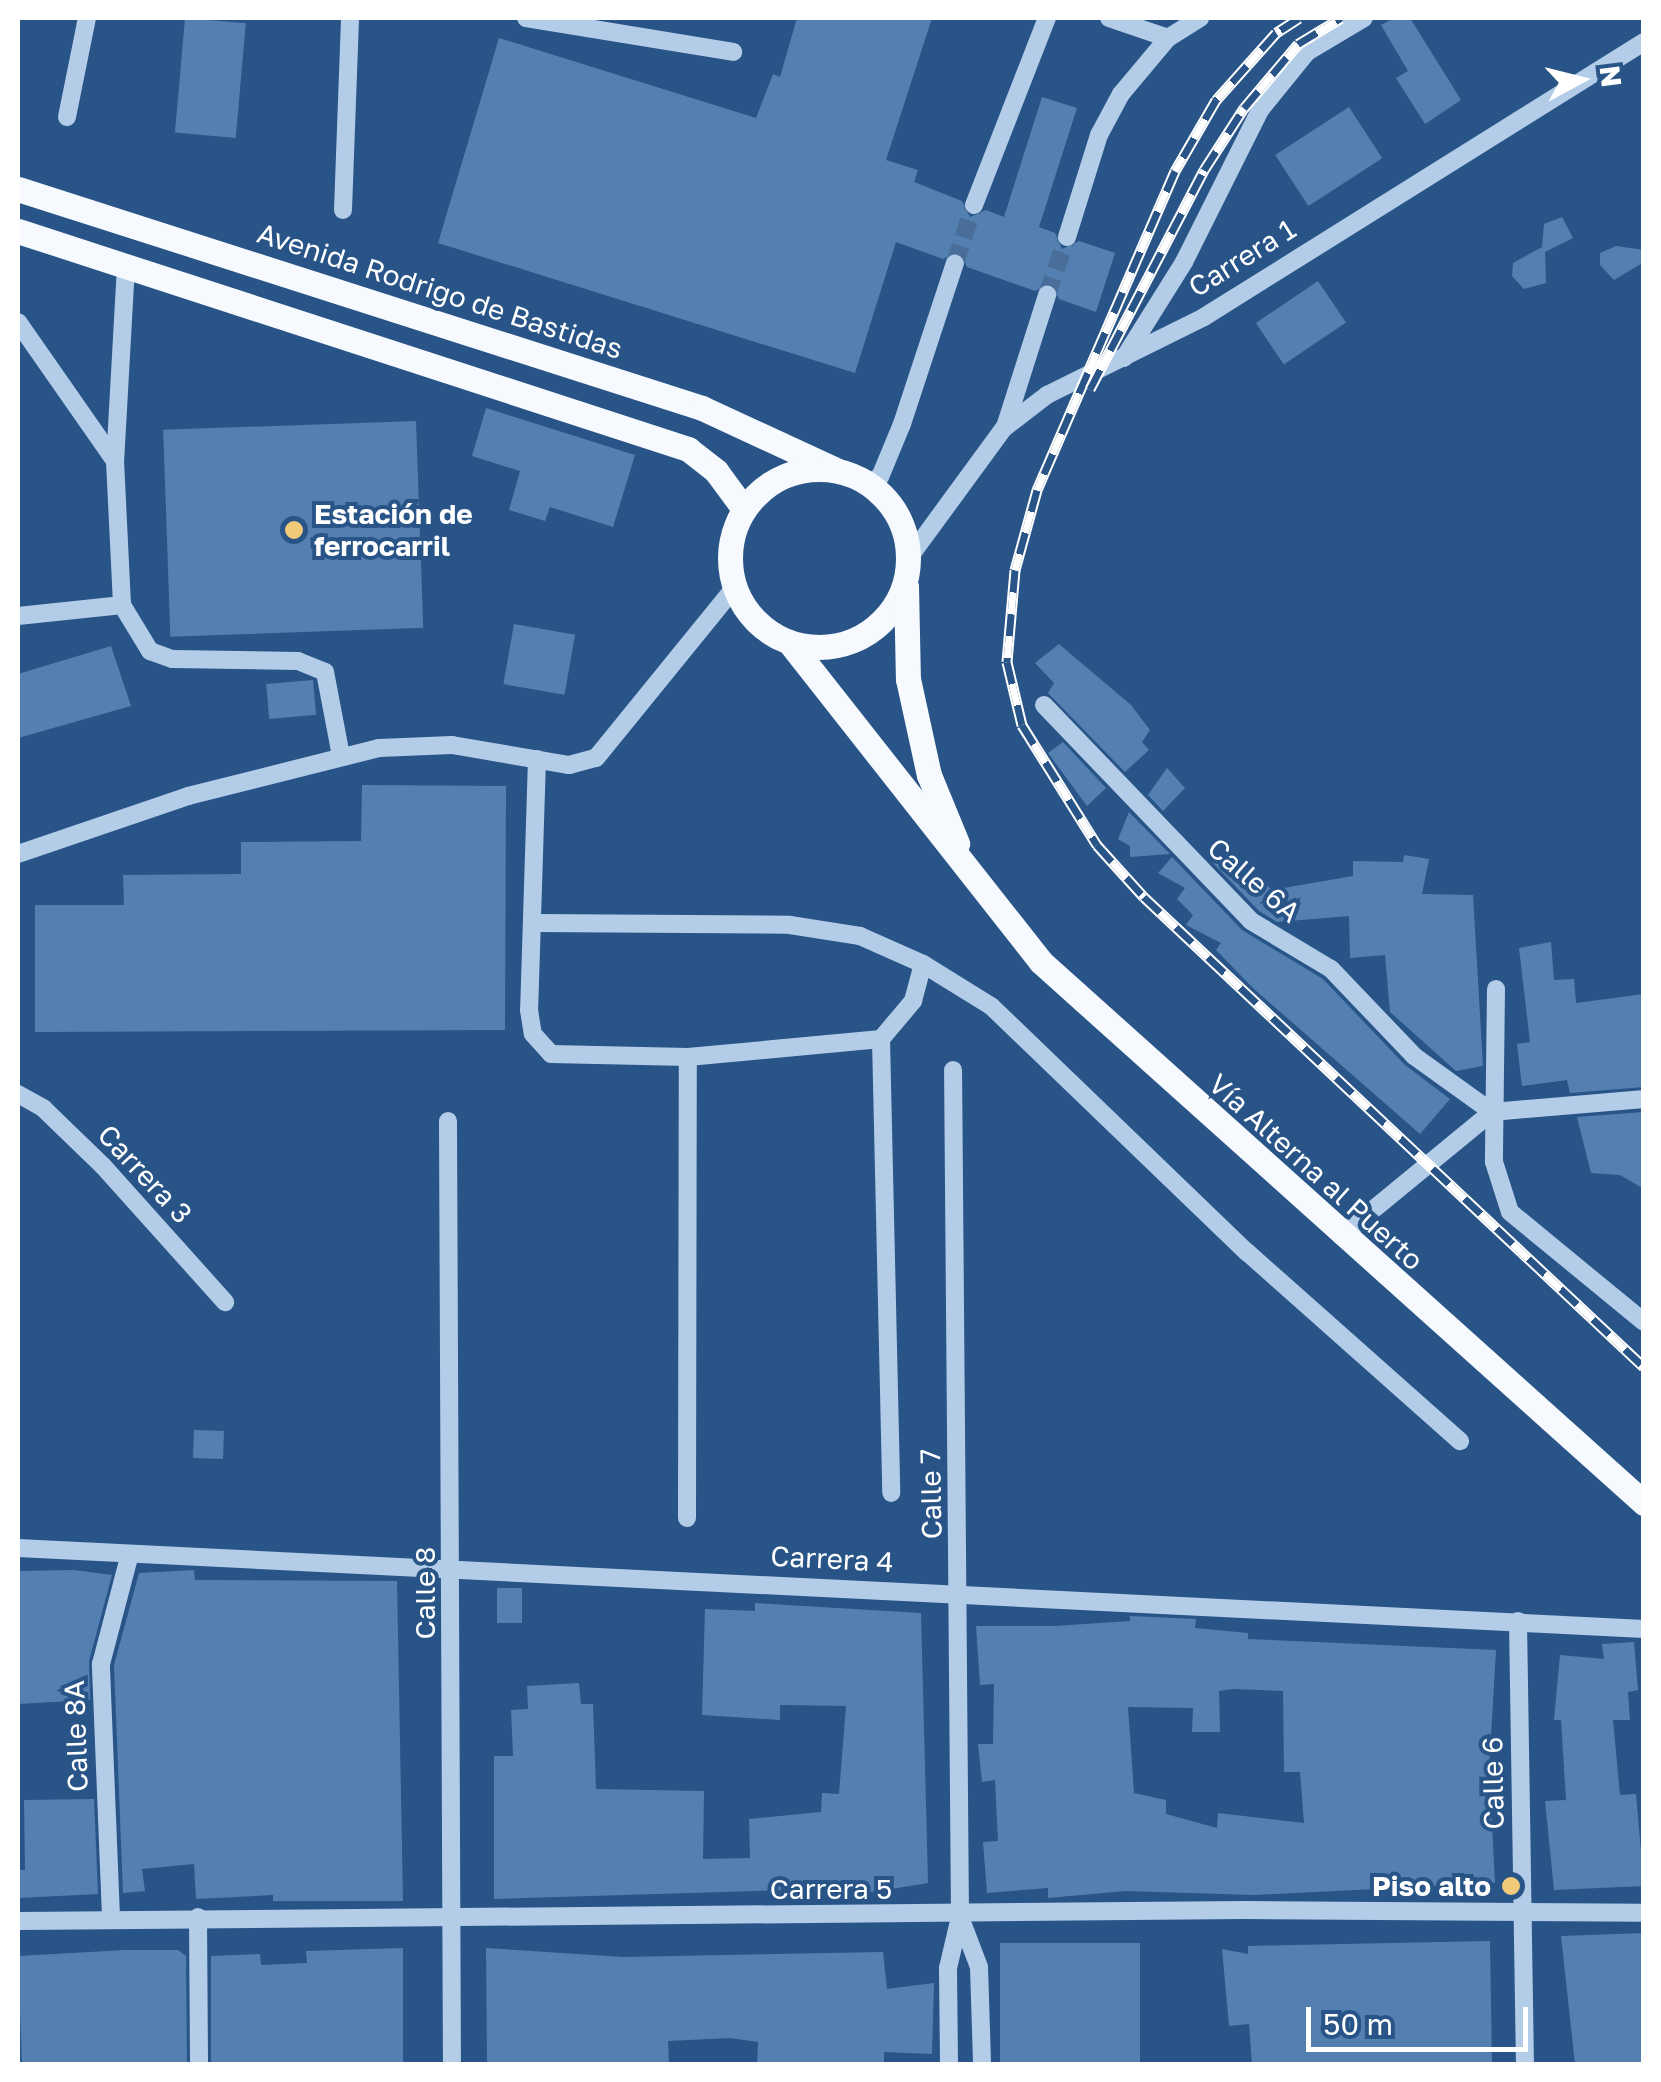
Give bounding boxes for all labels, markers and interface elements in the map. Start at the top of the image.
north arrow [1531,30,1631,130]
text: N [1594,64,1629,89]
street label: Carrera 1 [1182,212,1302,304]
street label: Avenida Rodrigo de Bastidas [253,216,627,366]
place label: Estación de ferrocarril [314,497,473,563]
marker: Estación de ferrocarril [283,519,305,541]
street label: Calle 6A [1201,831,1307,929]
street label: Vía Alterna al Puerto [1202,1067,1430,1277]
street label: Carrera 3 [91,1118,199,1230]
street label: Calle 7 [913,1448,949,1540]
street label: Carrera 4 [770,1539,894,1579]
street label: Calle 8 [408,1547,442,1639]
street label: Calle 8A [57,1680,95,1792]
street label: Calle 6 [1475,1736,1511,1830]
place label: Piso alto [1372,1869,1491,1903]
street label: Carrera 5 [770,1872,892,1906]
marker: Piso alto [1500,1875,1522,1897]
scale bar [1311,1987,1534,2049]
text: 50 m [1323,2006,1393,2042]

